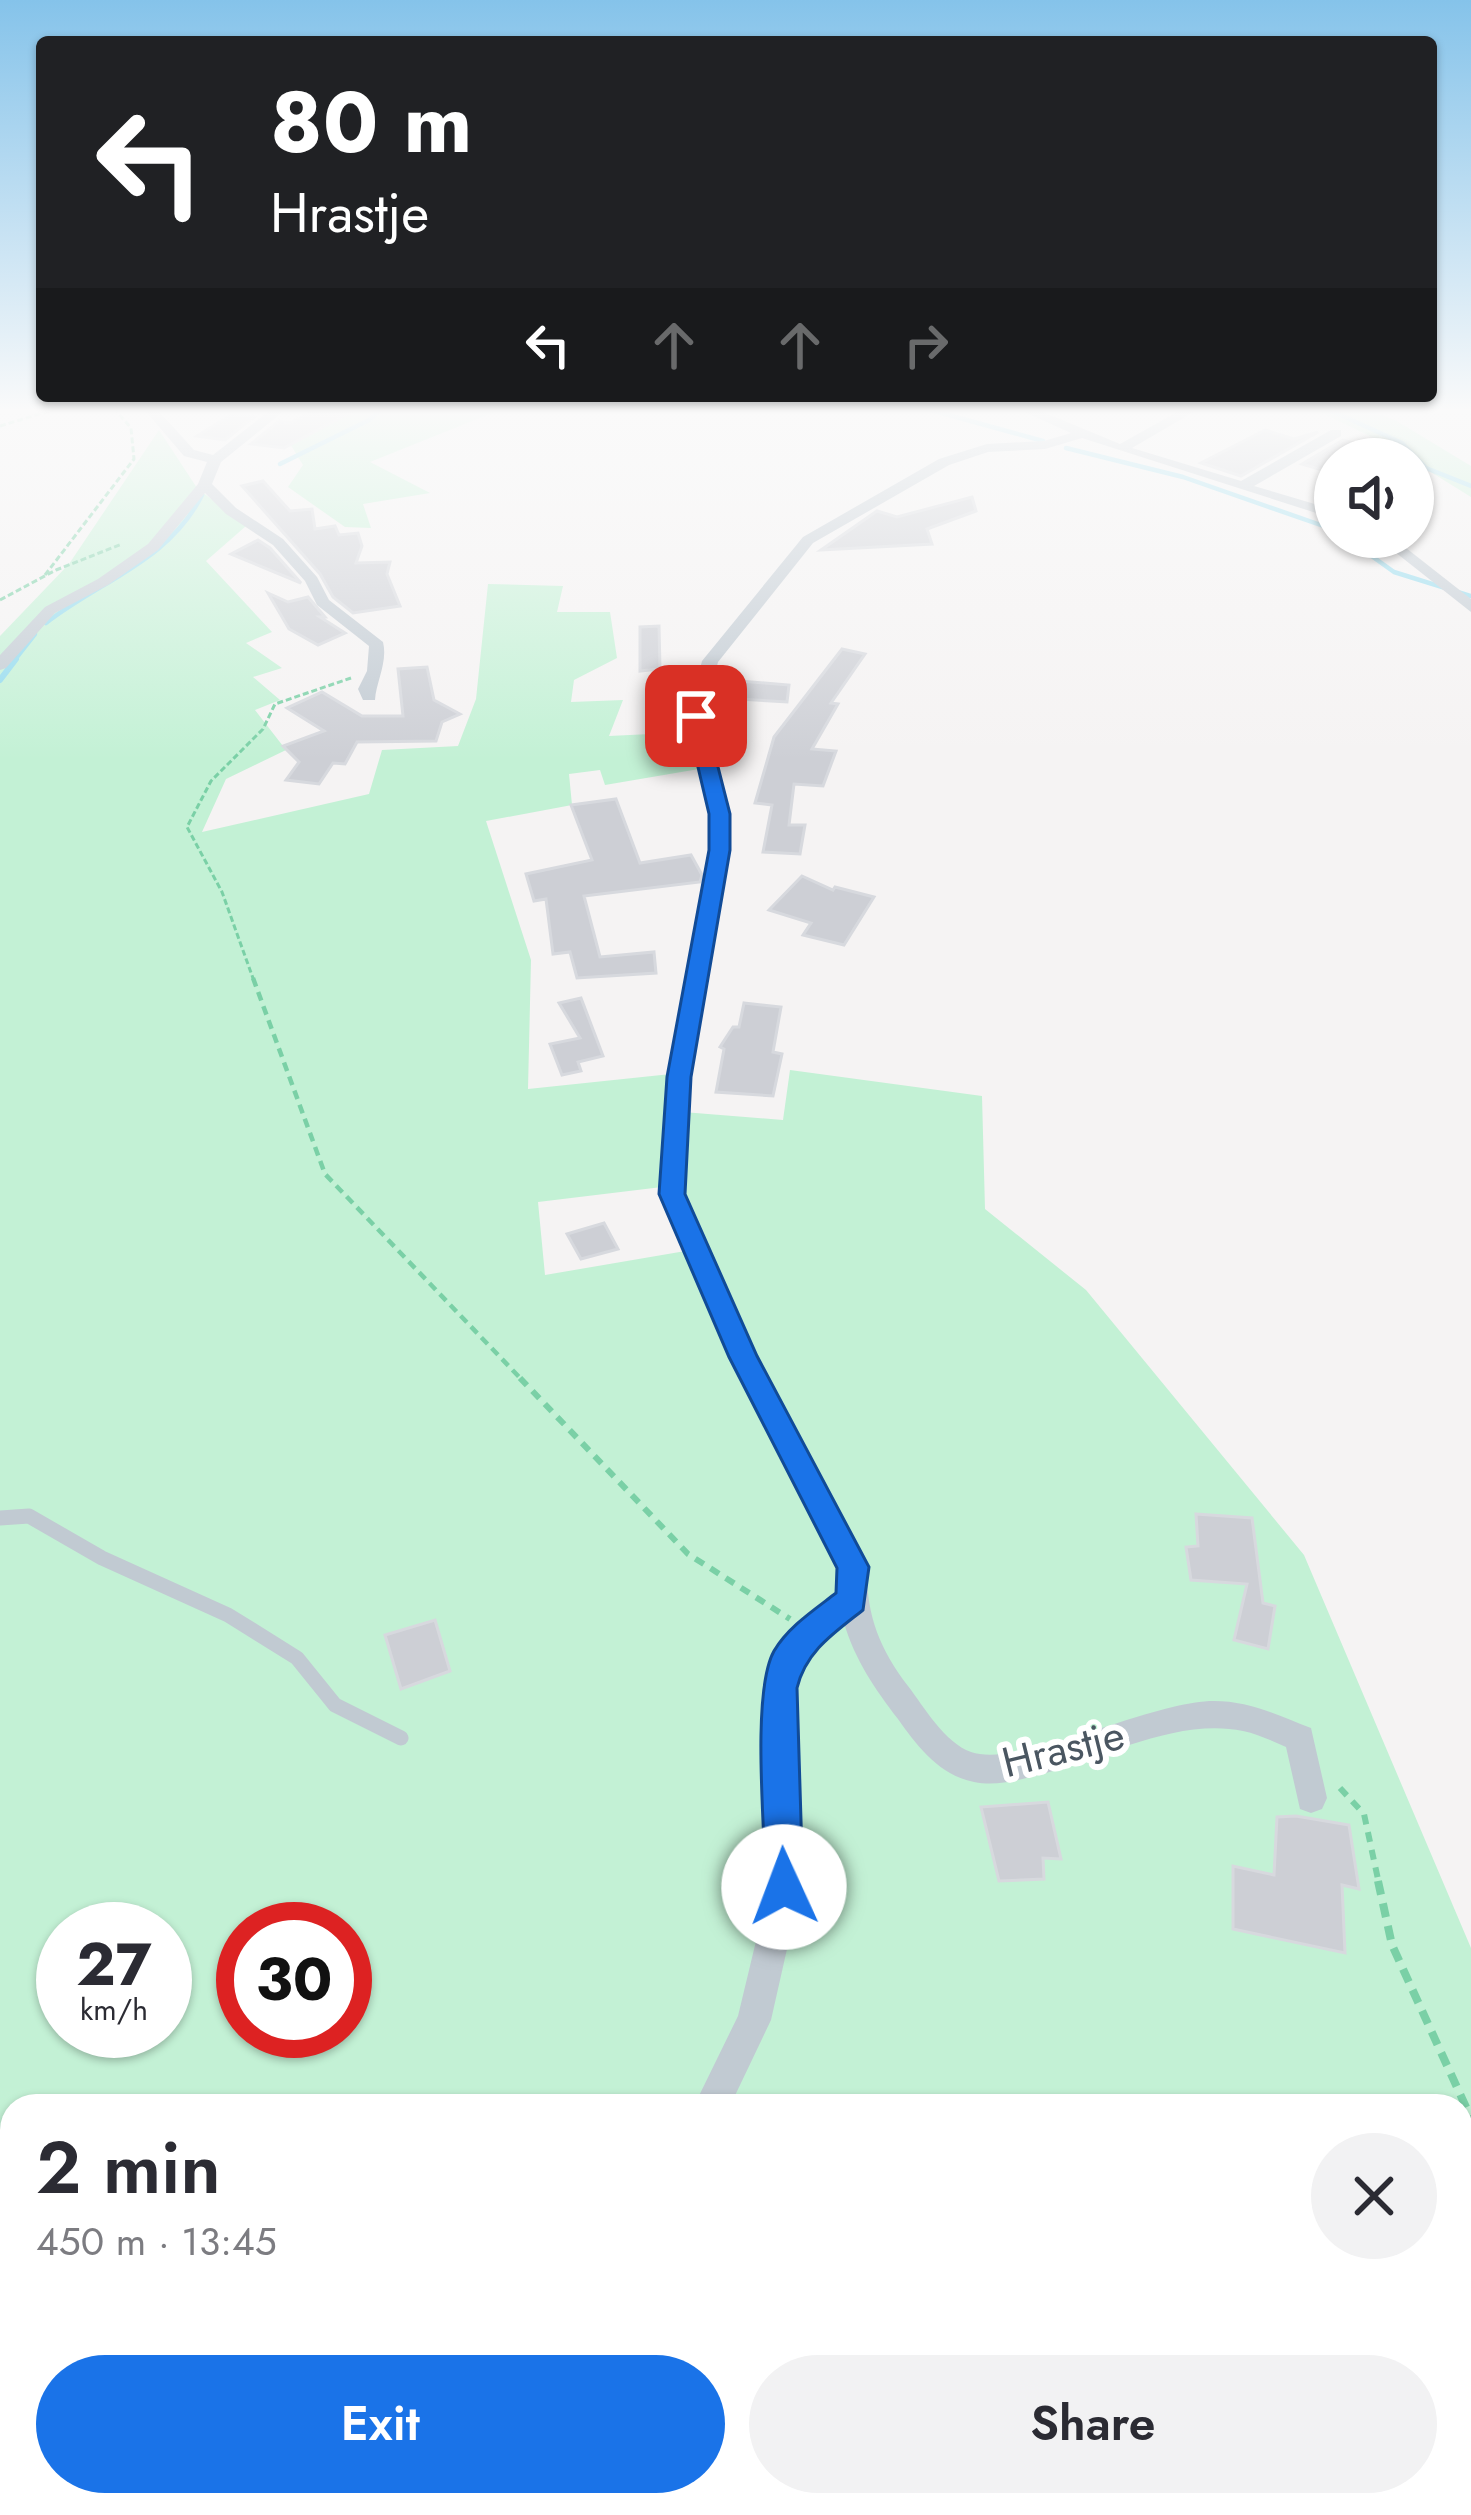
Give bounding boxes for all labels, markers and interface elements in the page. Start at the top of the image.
text: 80 m [270,62,472,184]
icon: left [72,84,228,240]
text: Hrastje [270,174,429,252]
icon: left [515,312,581,378]
icon: ahead [641,312,707,378]
icon: ahead [767,312,833,378]
icon: right [893,312,959,378]
map controls [1314,438,1434,558]
button: sound [1314,438,1434,558]
pin [645,665,747,767]
icon: arrive [663,683,729,749]
street label: Hrastje [996,1704,1131,1793]
position arrow [721,1824,847,1950]
speed limit sign: 30 [216,1902,372,2058]
text: 27 [76,1921,152,2008]
text: km/h [80,1988,148,2031]
text: 2 min [36,2116,221,2220]
button: close [1311,2133,1437,2259]
text: 450 m · 13:45 [36,2213,277,2270]
button: Exit [36,2355,725,2493]
button: Share [749,2355,1437,2493]

